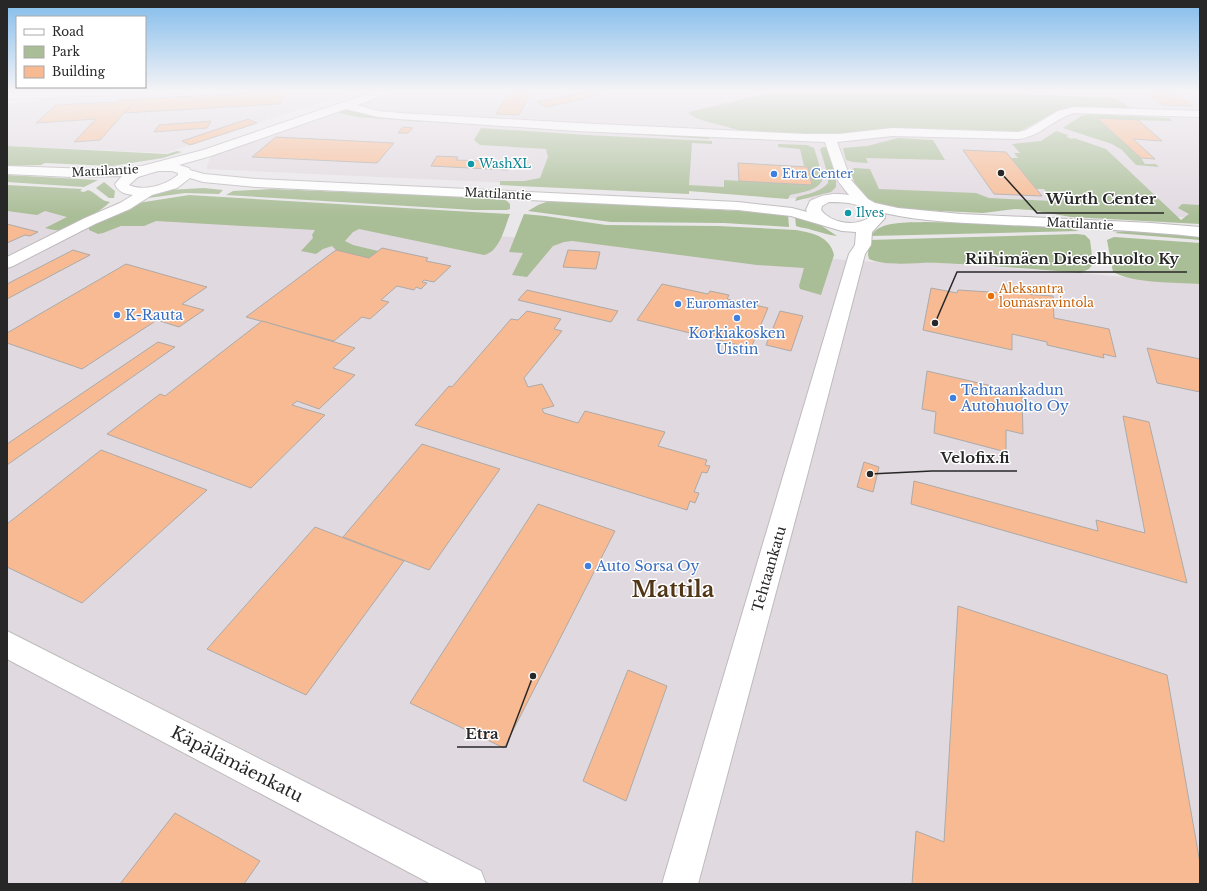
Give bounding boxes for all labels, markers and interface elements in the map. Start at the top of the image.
legend [16,16,146,88]
text: Road [52,24,84,39]
text: Park [52,44,80,59]
text: Building [52,64,106,79]
place label: WashXL [478,156,531,171]
marker: WashXL [466,159,476,169]
street label: Mattilantie [71,161,139,180]
place label: Etra Center [782,166,853,181]
marker: Etra Center [769,169,779,179]
street label: Mattilantie [464,184,532,203]
callout: Würth Center [1037,186,1164,213]
text: Würth Center [1045,189,1157,208]
place label: Ilves [856,205,884,220]
marker: Ilves [843,208,853,218]
street label: Mattilantie [1046,214,1114,233]
callout: Riihimäen Dieselhuolto Ky [957,245,1187,272]
text: Riihimäen Dieselhuolto Ky [965,249,1179,268]
place label: Aleksantra lounasravintola [998,281,1094,310]
marker: Aleksantra lounasravintola [986,291,996,301]
place label: Euromaster [686,296,759,311]
marker: Euromaster [673,299,683,309]
place label: K-Rauta [125,306,183,324]
marker: K-Rauta [112,310,122,320]
marker: Korkiakosken Uistin [732,313,742,323]
place label: Korkiakosken Uistin [689,324,786,358]
place label: Tehtaankadun Autohuolto Oy [960,381,1069,415]
marker: Tehtaankadun Autohuolto Oy [948,393,958,403]
callout: Velofix.fi [932,444,1017,471]
text: Velofix.fi [939,448,1010,467]
street label: Tehtaankatu [748,523,790,614]
place label: Auto Sorsa Oy [595,557,700,575]
marker: Auto Sorsa Oy [583,561,593,571]
district label: Mattila [631,576,715,603]
callout: Etra [457,720,506,747]
street label: Käpälämäenkatu [167,722,307,807]
text: Etra [465,724,499,743]

